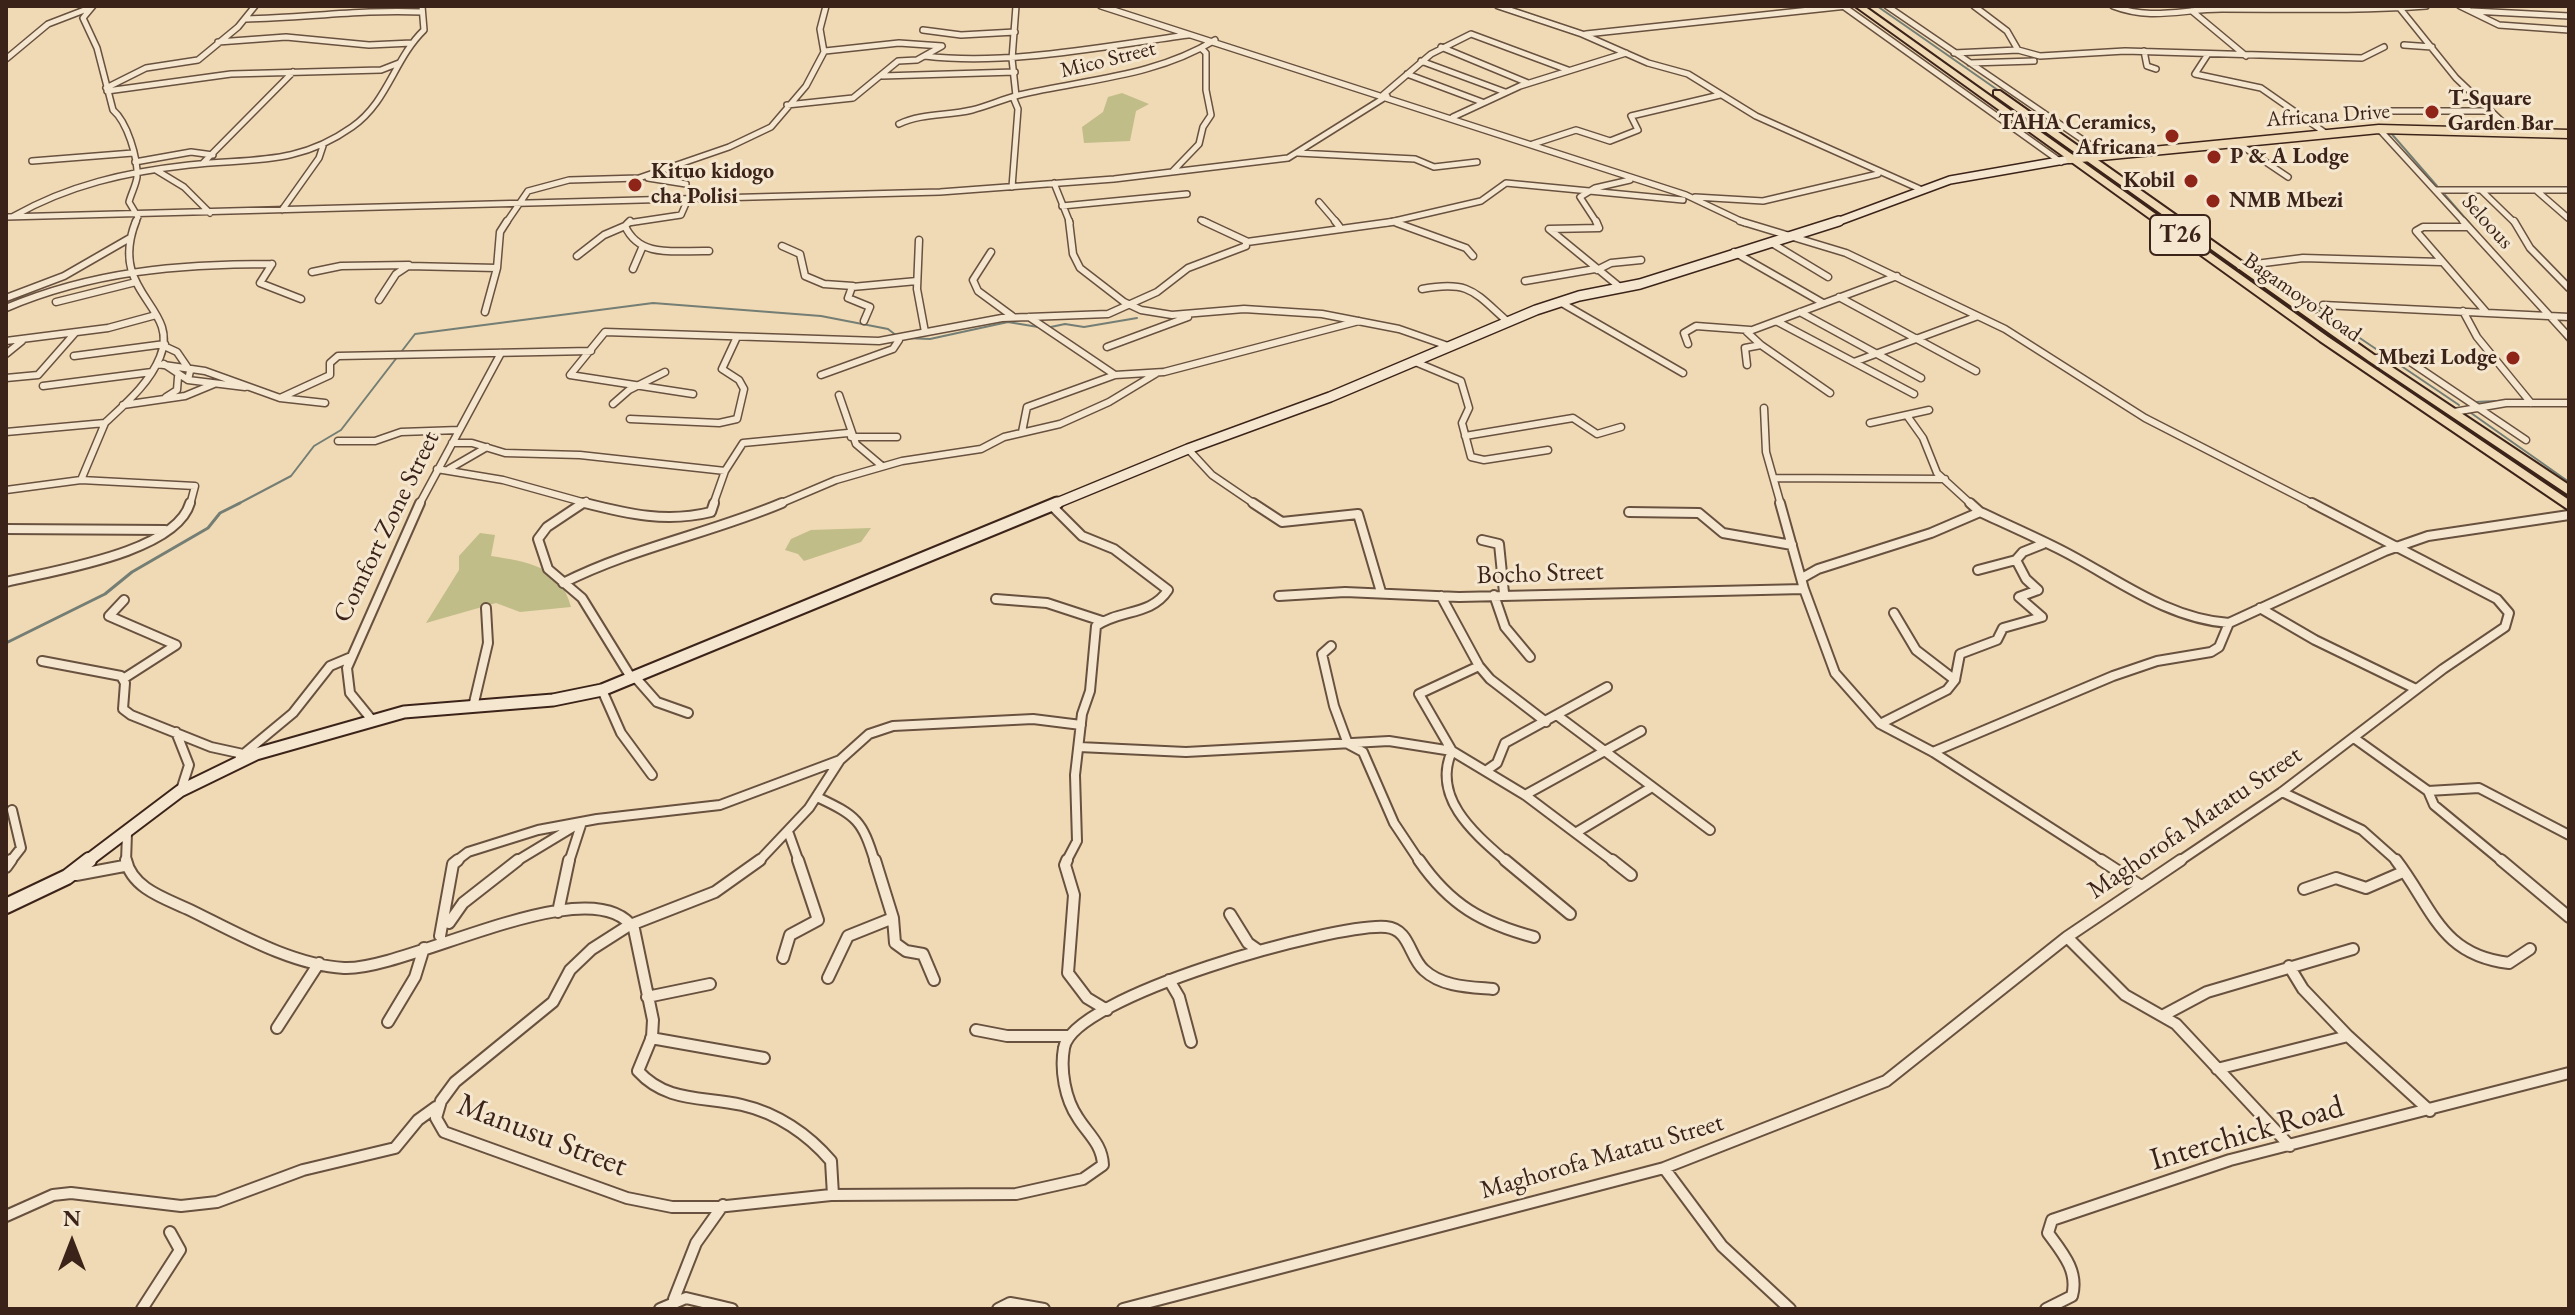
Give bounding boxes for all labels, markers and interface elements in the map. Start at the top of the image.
street label: Mico Street [1058,35,1158,85]
place label: T-Square Garden Bar [2448,86,2553,138]
street label: Africana Drive [2265,99,2391,133]
marker: T-Square Garden Bar [2423,103,2441,121]
place label: TAHA Ceramics, Africana [1998,110,2156,162]
marker: TAHA Ceramics, Africana [2163,127,2181,145]
place label: P & A Lodge [2230,144,2349,170]
marker: P & A Lodge [2205,148,2223,166]
place label: Kituo kidogo cha Polisi [651,159,774,210]
place label: Kobil [2123,168,2175,194]
marker: Kobil [2182,172,2200,190]
marker: Kituo kidogo cha Polisi [626,176,644,194]
place label: NMB Mbezi [2229,188,2343,214]
street label: Seloous [2456,189,2518,255]
marker: NMB Mbezi [2204,192,2222,210]
road number: T26 [2150,215,2210,255]
street label: Bagamoyo Road [2238,248,2366,348]
place label: Mbezi Lodge [2378,345,2497,371]
marker: Mbezi Lodge [2504,349,2522,367]
street label: Comfort Zone Street [327,426,447,628]
street label: Bocho Street [1476,556,1604,592]
street label: Maghorofa Matatu Street [2082,740,2308,906]
street label: Manusu Street [452,1086,632,1186]
street label: Interchick Road [2146,1088,2348,1180]
street label: Maghorofa Matatu Street [1477,1107,1727,1207]
north arrow [32,1203,112,1283]
text: N [63,1204,81,1233]

